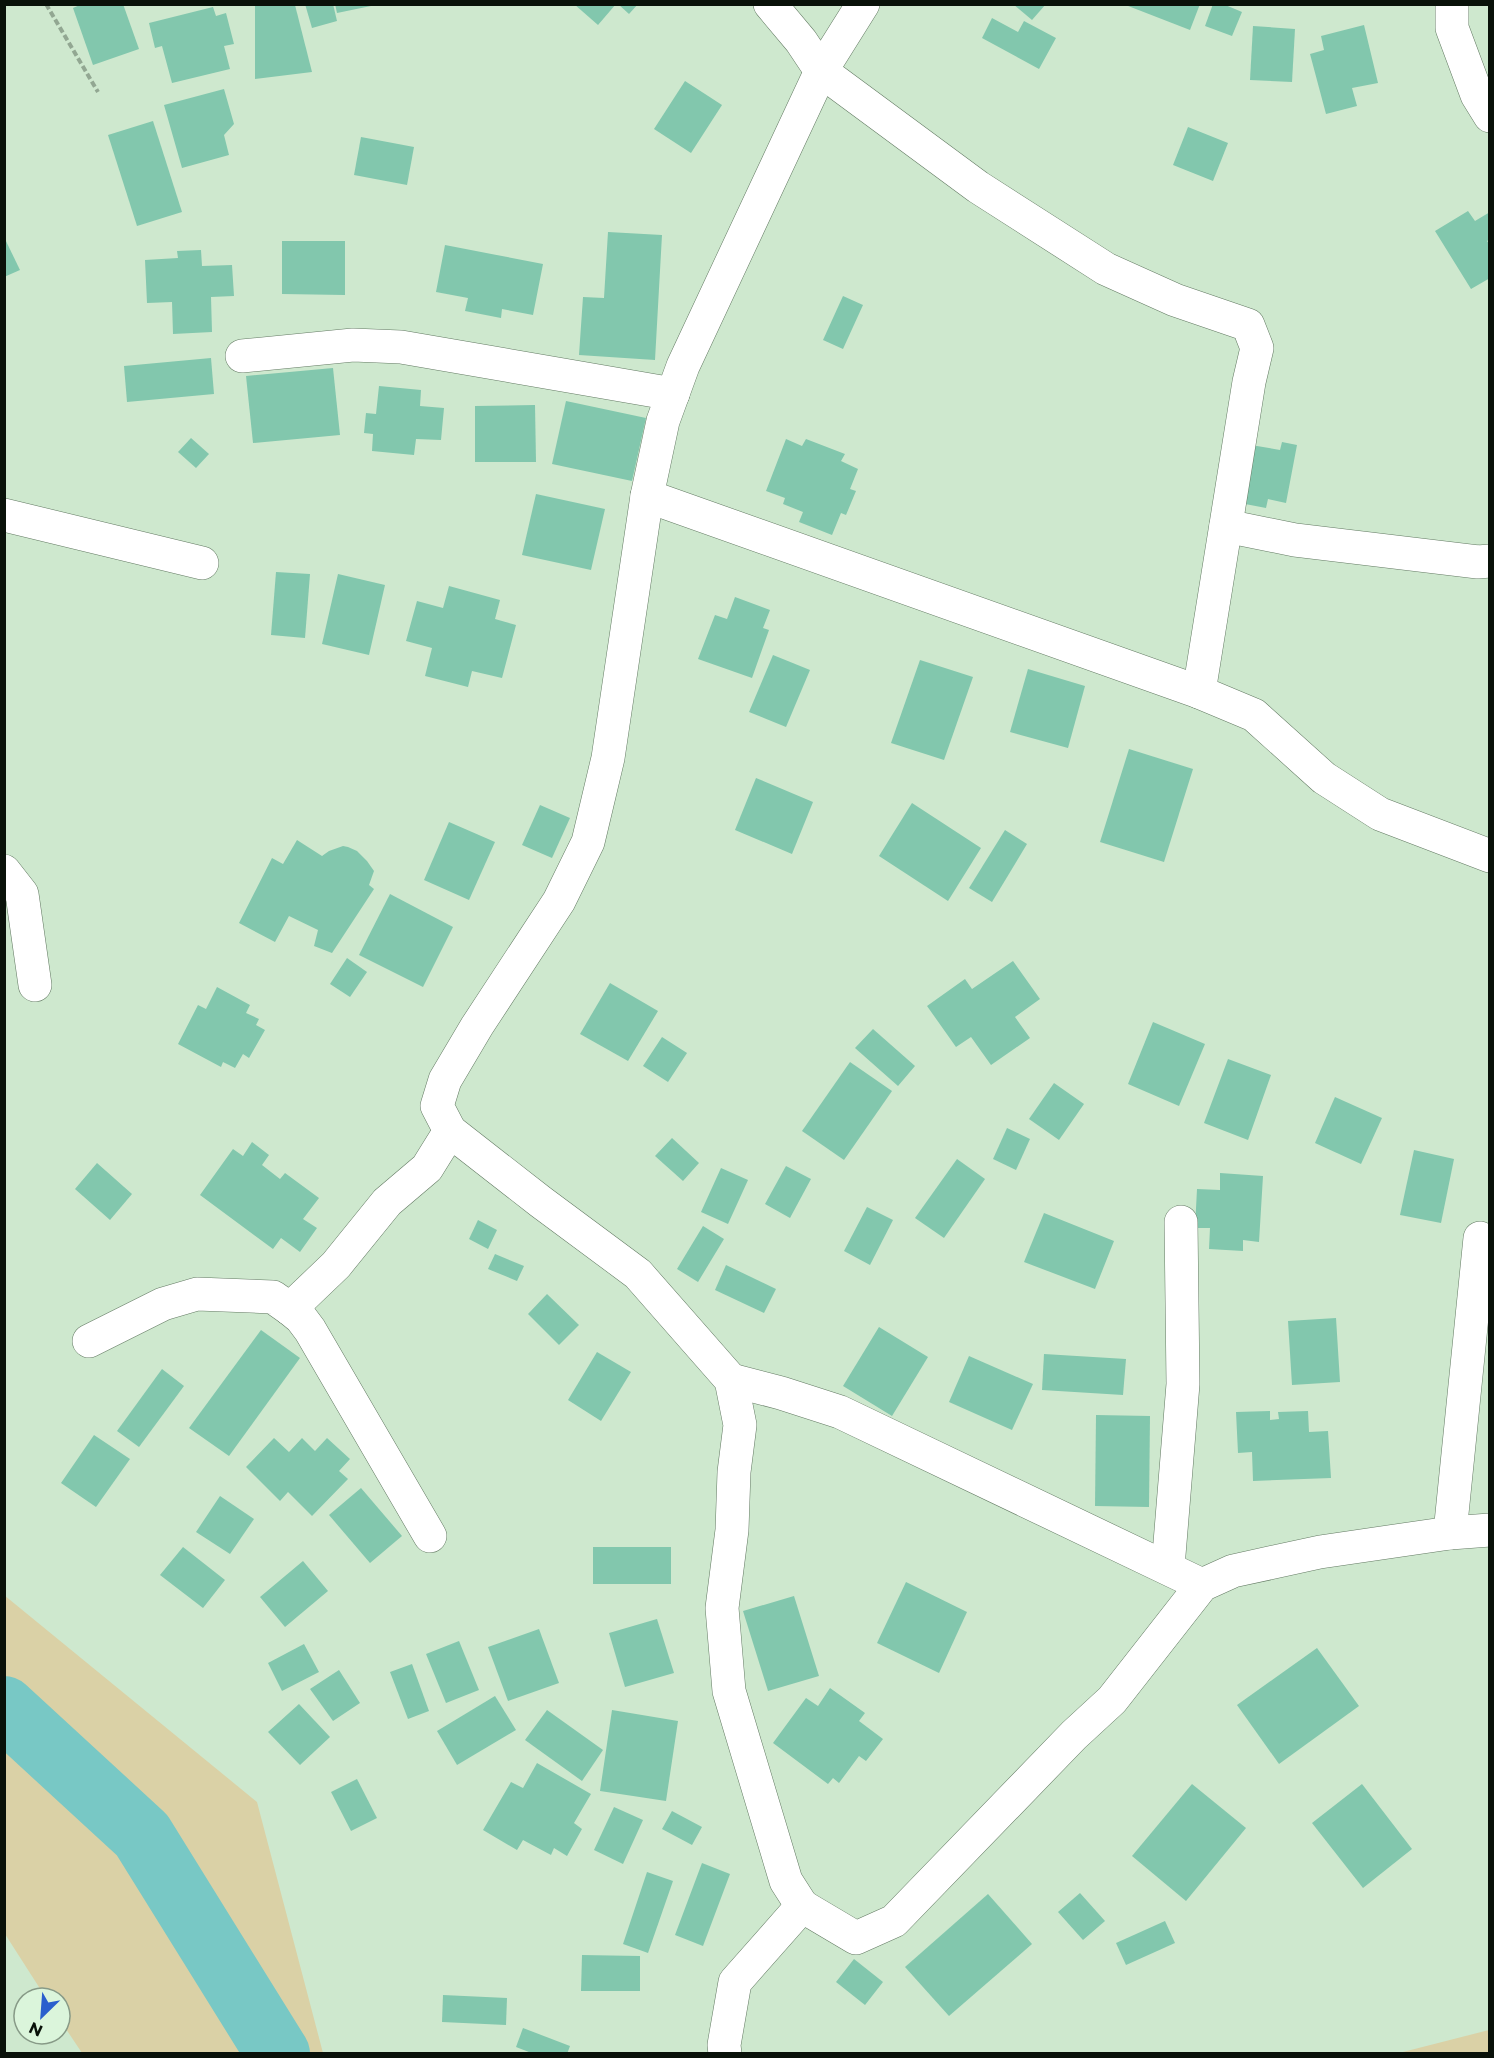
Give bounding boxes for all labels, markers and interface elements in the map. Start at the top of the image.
north arrow [12,1986,72,2046]
text: N [26,2018,46,2040]

